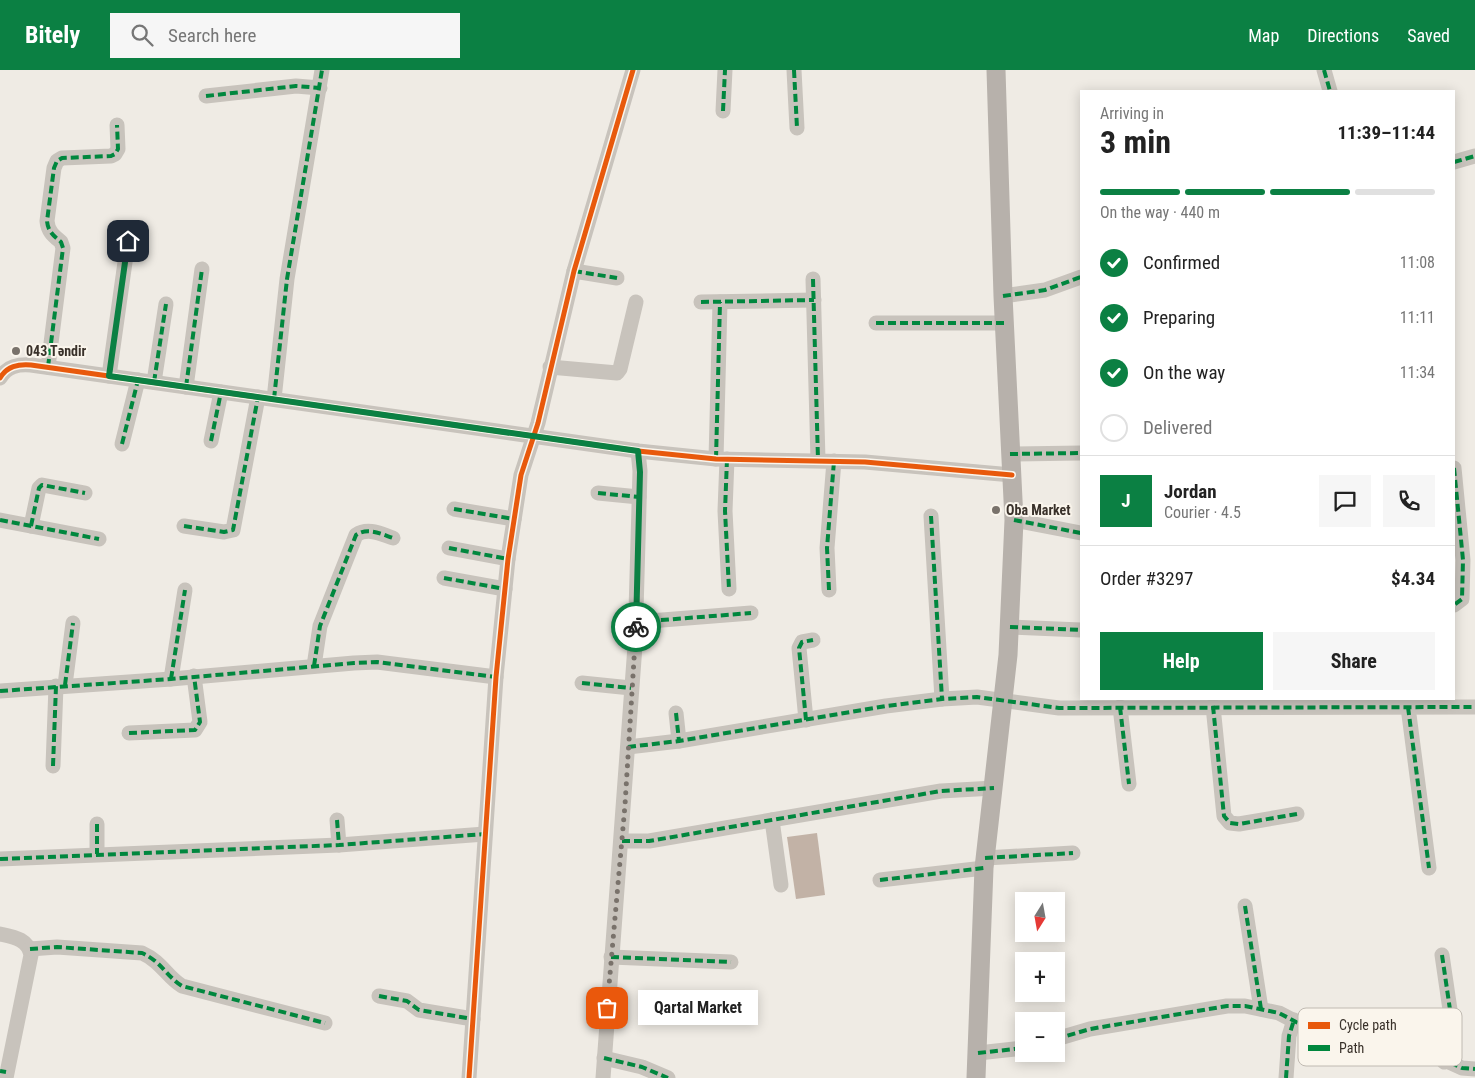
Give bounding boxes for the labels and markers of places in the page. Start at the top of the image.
pin [107,220,149,262]
place label: 043 Təndir [26,343,87,359]
marker: 043 Təndir [10,345,22,357]
place label: Oba Market [1006,502,1071,518]
marker: Oba Market [990,504,1002,516]
pin [586,987,628,1029]
callout: Qartal Market [637,990,757,1026]

